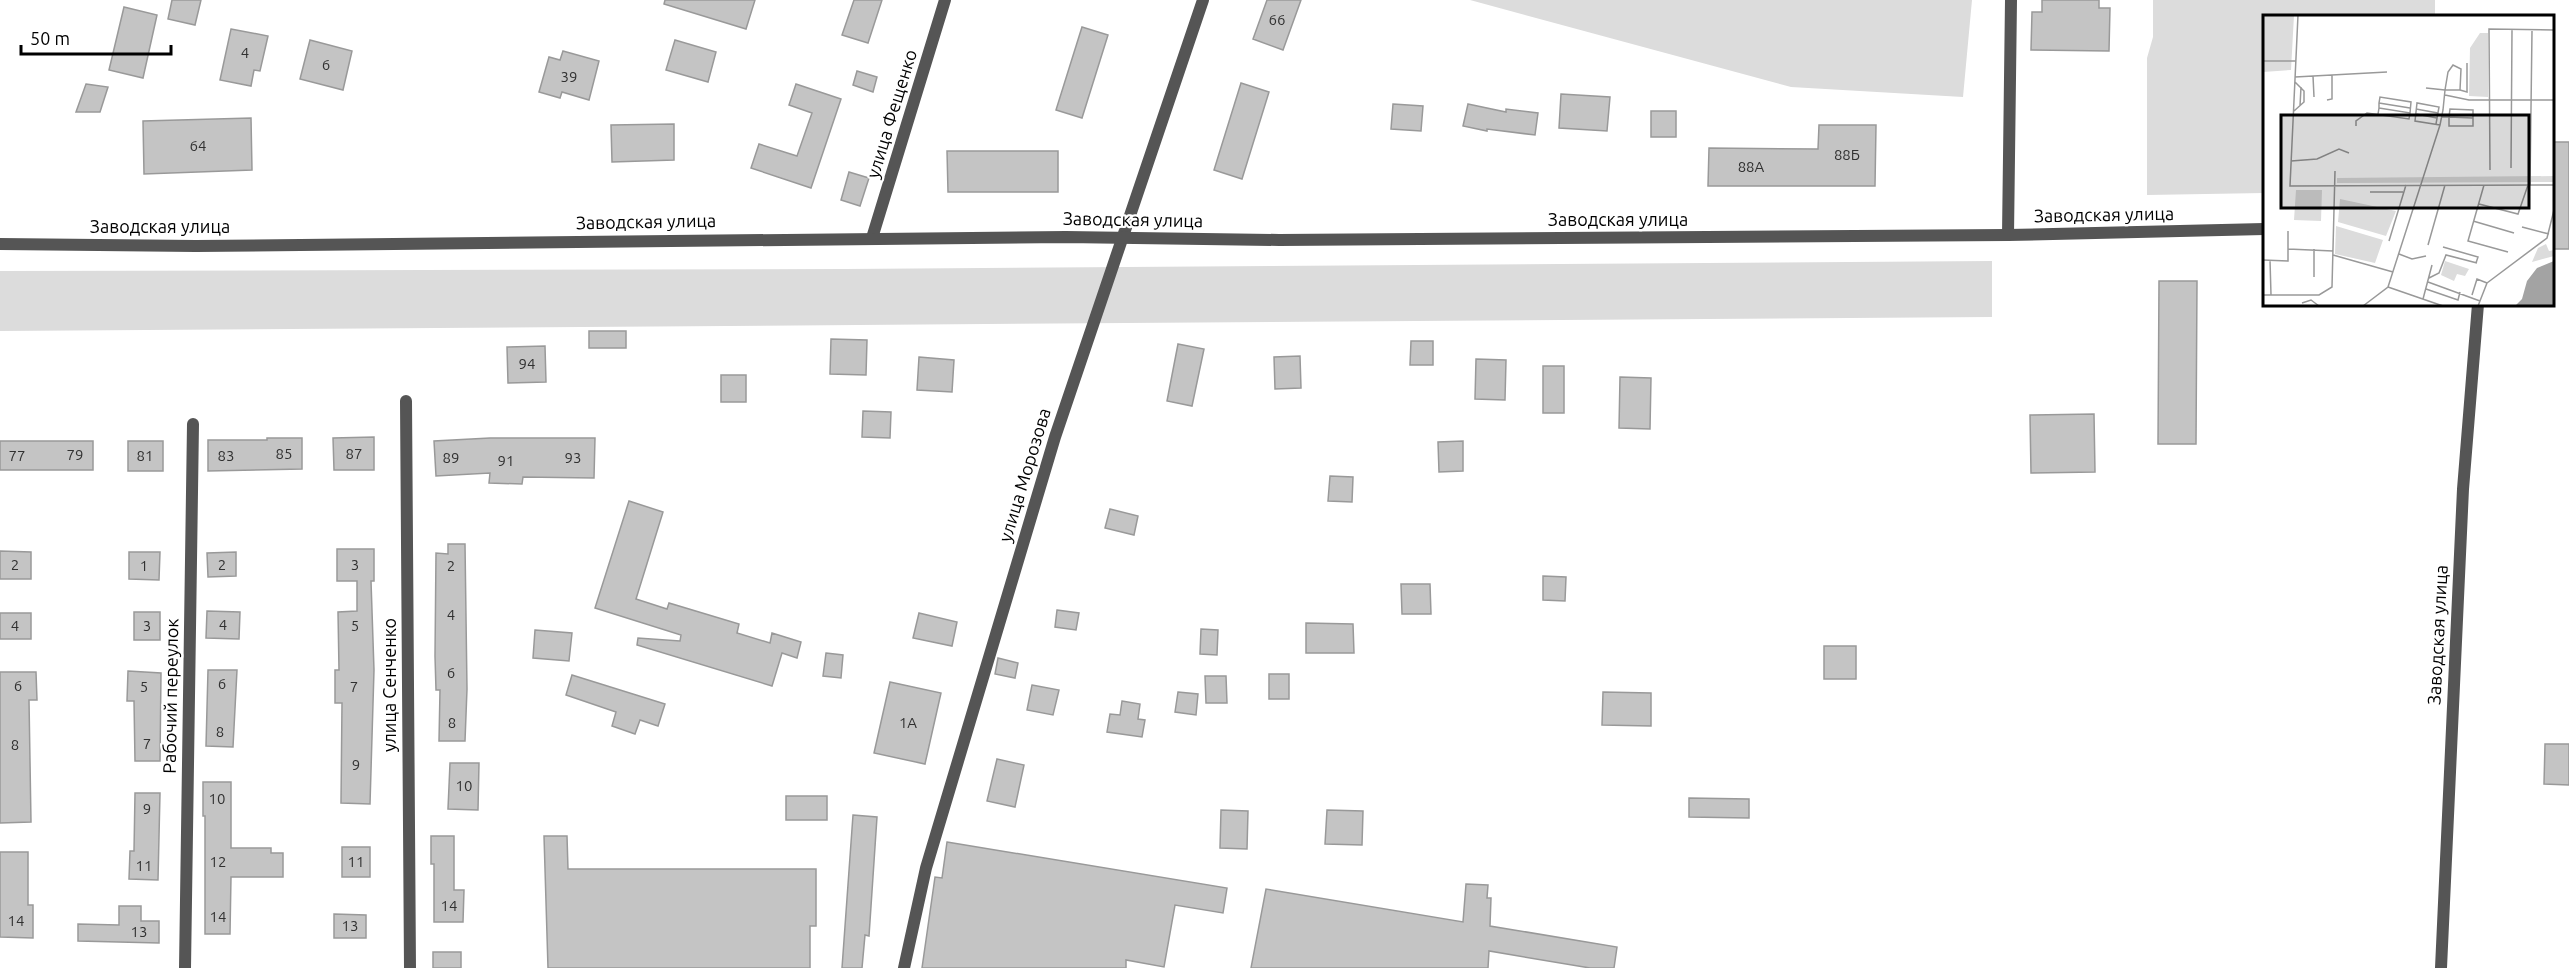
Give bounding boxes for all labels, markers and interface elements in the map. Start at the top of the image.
house number: 66 [1269,11,1285,28]
inset map [2263,15,2554,306]
scale bar [21,18,171,56]
text: 50 m [30,28,70,48]
house number: 4 [241,44,249,61]
street label: улица Фещенко [862,47,920,180]
house number: 6 [322,56,330,73]
house number: 39 [561,68,577,85]
house number: 64 [190,137,206,154]
house number: 88Б [1834,146,1860,163]
house number: 88А [1738,158,1765,175]
street label: Заводская улица [2034,203,2174,225]
street label: Заводская улица [1063,208,1203,230]
street label: Заводская улица [1548,209,1688,229]
street label: Заводская улица [576,210,716,232]
street label: Заводская улица [90,216,230,236]
house number: 94 [519,355,535,372]
street label: улица Морозова [994,405,1054,544]
house number: 85 [276,445,292,462]
house number: 87 [346,445,362,462]
house number: 79 [67,446,83,463]
house number: 77 [9,447,25,464]
house number: 81 [137,447,153,464]
house number: 83 [218,447,234,464]
house number: 89 [443,449,459,466]
house number: 93 [565,449,581,466]
house number: 91 [498,452,514,469]
house number: 2 [11,556,19,573]
house number: 2 [218,556,226,573]
house number: 3 [351,556,359,573]
house number: 1 [140,557,148,574]
house number: 2 [447,557,455,574]
street label: Заводская улица [2423,564,2451,706]
house number: 4 [447,606,455,623]
house number: 4 [219,616,227,633]
house number: 4 [11,617,19,634]
house number: 3 [143,617,151,634]
house number: 5 [351,617,359,634]
street label: Рабочий переулок [159,618,181,774]
street label: улица Сенченко [379,618,399,752]
house number: 6 [447,664,455,681]
house number: 6 [218,675,226,692]
house number: 6 [14,677,22,694]
house number: 5 [140,678,148,695]
house number: 7 [350,678,358,695]
house number: 8 [448,714,456,731]
house number: 1А [899,714,917,731]
house number: 8 [216,723,224,740]
house number: 7 [143,735,151,752]
house number: 8 [11,736,19,753]
house number: 9 [352,756,360,773]
house number: 10 [456,777,472,794]
house number: 10 [209,790,225,807]
house number: 9 [143,800,151,817]
house number: 12 [210,853,226,870]
house number: 11 [348,853,364,870]
house number: 11 [136,857,152,874]
house number: 14 [441,897,457,914]
house number: 14 [210,908,226,925]
house number: 14 [8,912,24,929]
house number: 13 [342,917,358,934]
house number: 13 [131,923,147,940]

